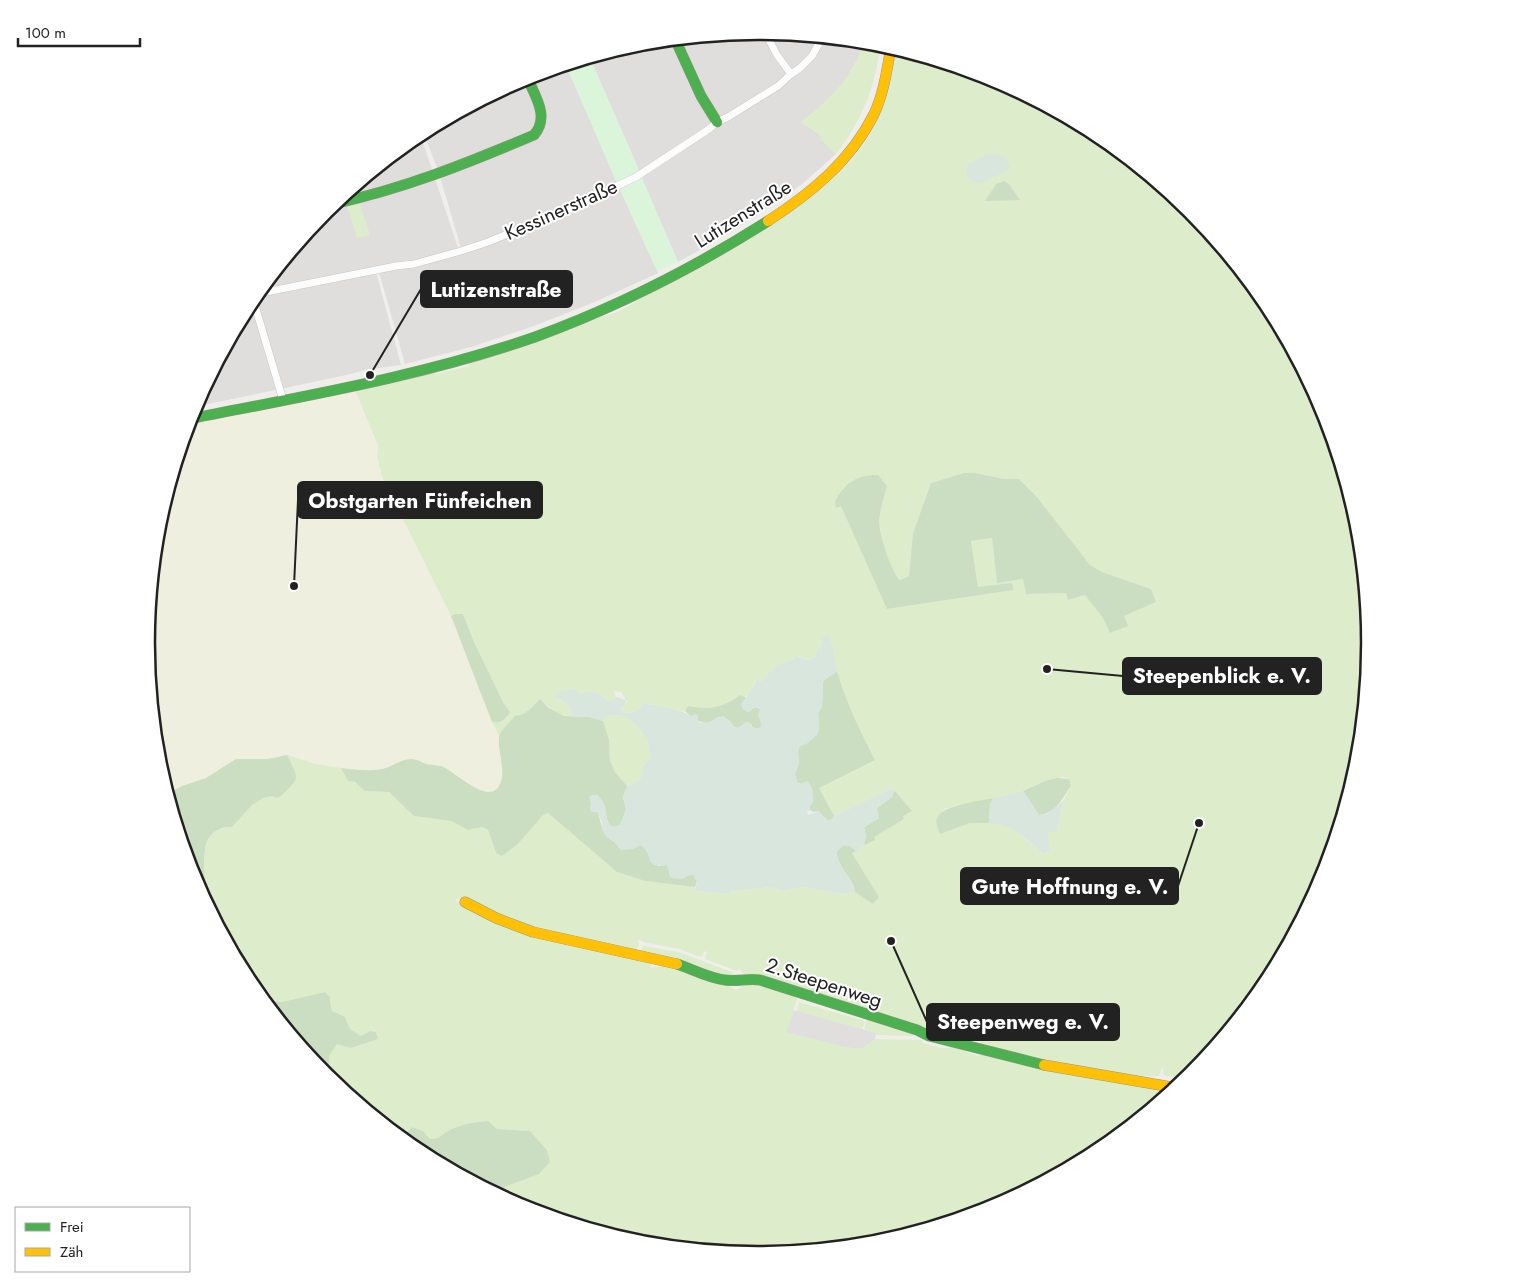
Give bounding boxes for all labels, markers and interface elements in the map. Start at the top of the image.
scale bar [18,15,140,47]
text: 100 m [25,22,66,44]
street label: Kessinerstraße [500,172,622,248]
street label: Lutizenstraße [689,173,797,255]
callout: Lutizenstraße [421,271,572,307]
text: Lutizenstraße [431,275,561,305]
callout: Obstgarten Fünfeichen [298,482,542,518]
text: Obstgarten Fünfeichen [308,486,532,516]
callout: Steepenblick e. V. [1123,658,1321,694]
text: Steepenblick e. V. [1133,661,1311,691]
callout: Gute Hoffnung e. V. [961,868,1178,904]
text: Gute Hoffnung e. V. [971,872,1169,902]
street label: 2.Steepenweg [762,951,886,1015]
callout: Steepenweg e. V. [927,1004,1119,1040]
text: Steepenweg e. V. [937,1007,1109,1037]
legend [15,1207,190,1272]
text: Frei [60,1216,84,1238]
text: Zäh [60,1241,83,1263]

